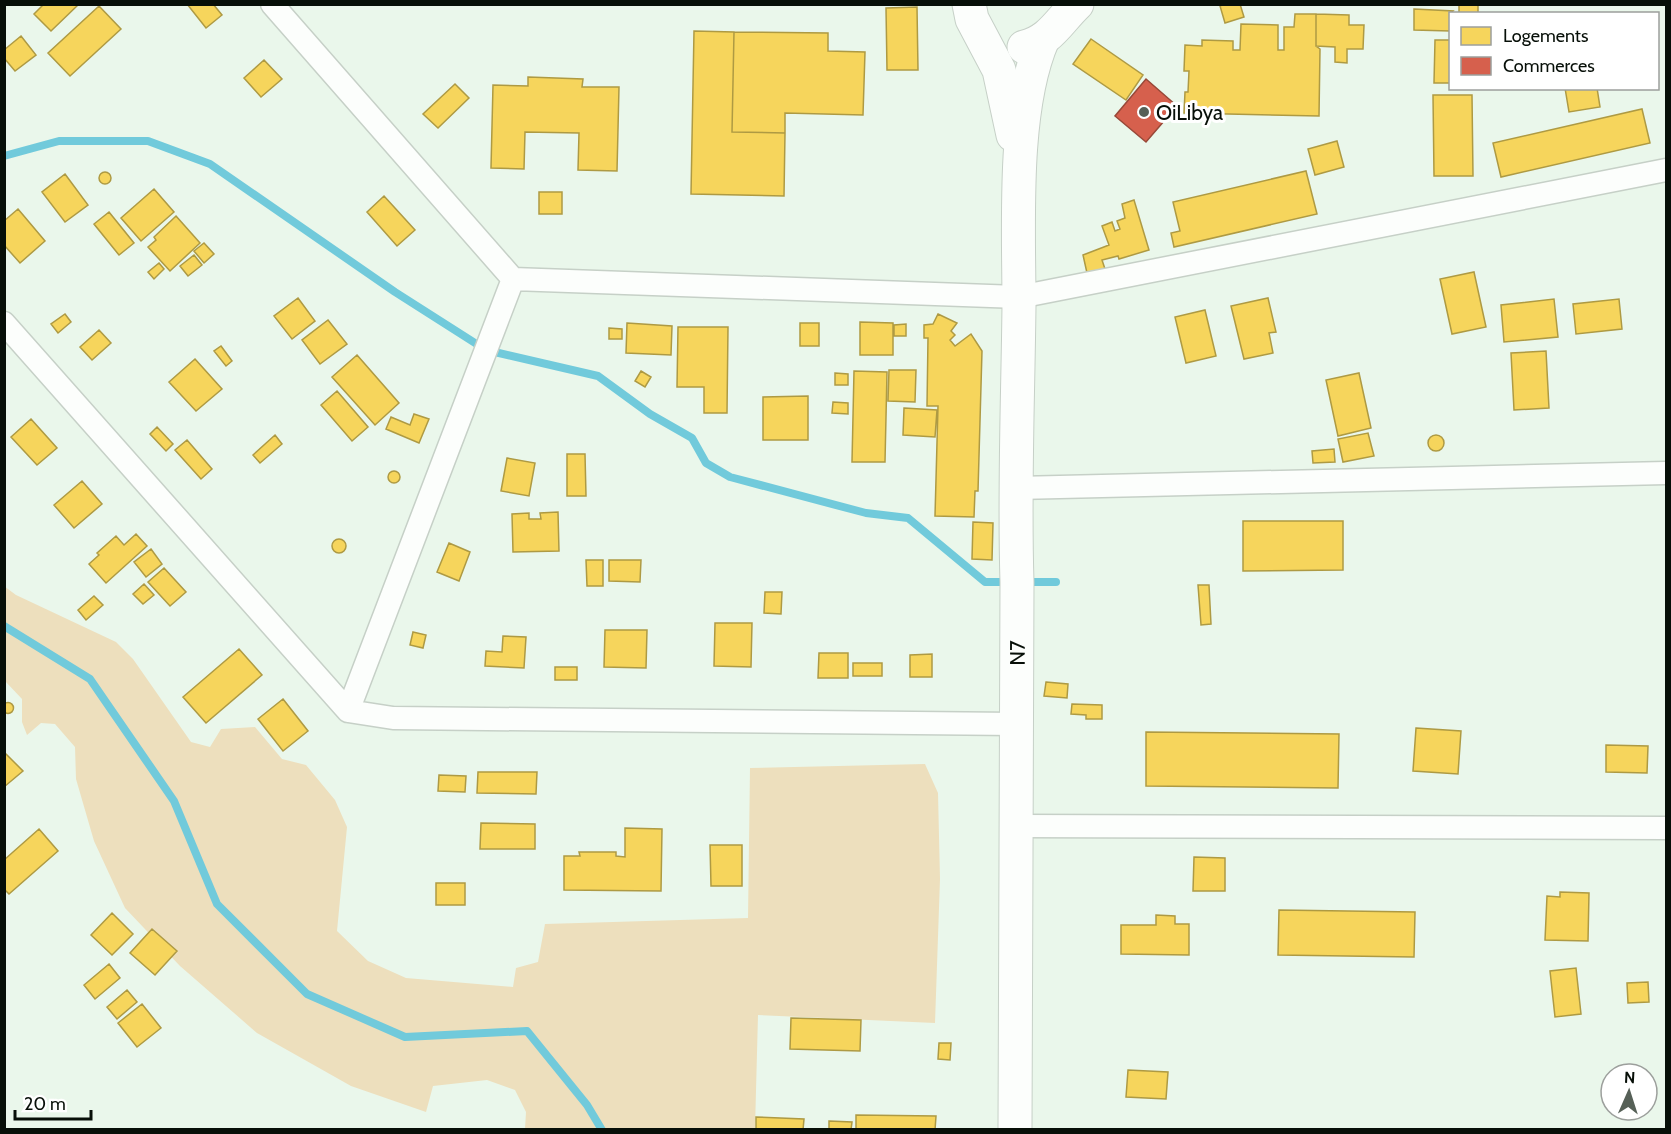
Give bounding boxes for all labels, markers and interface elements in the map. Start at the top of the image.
legend [1449,12,1659,90]
text: Logements [1503,25,1588,47]
text: Commerces [1503,55,1595,77]
place label: OiLibya [1156,100,1223,125]
marker: OiLibya [1137,105,1151,119]
street label: N7 [1004,640,1029,666]
north arrow [1599,1062,1659,1122]
text: N [1624,1068,1636,1087]
scale bar [15,1083,92,1121]
text: 20 m [24,1093,66,1115]

